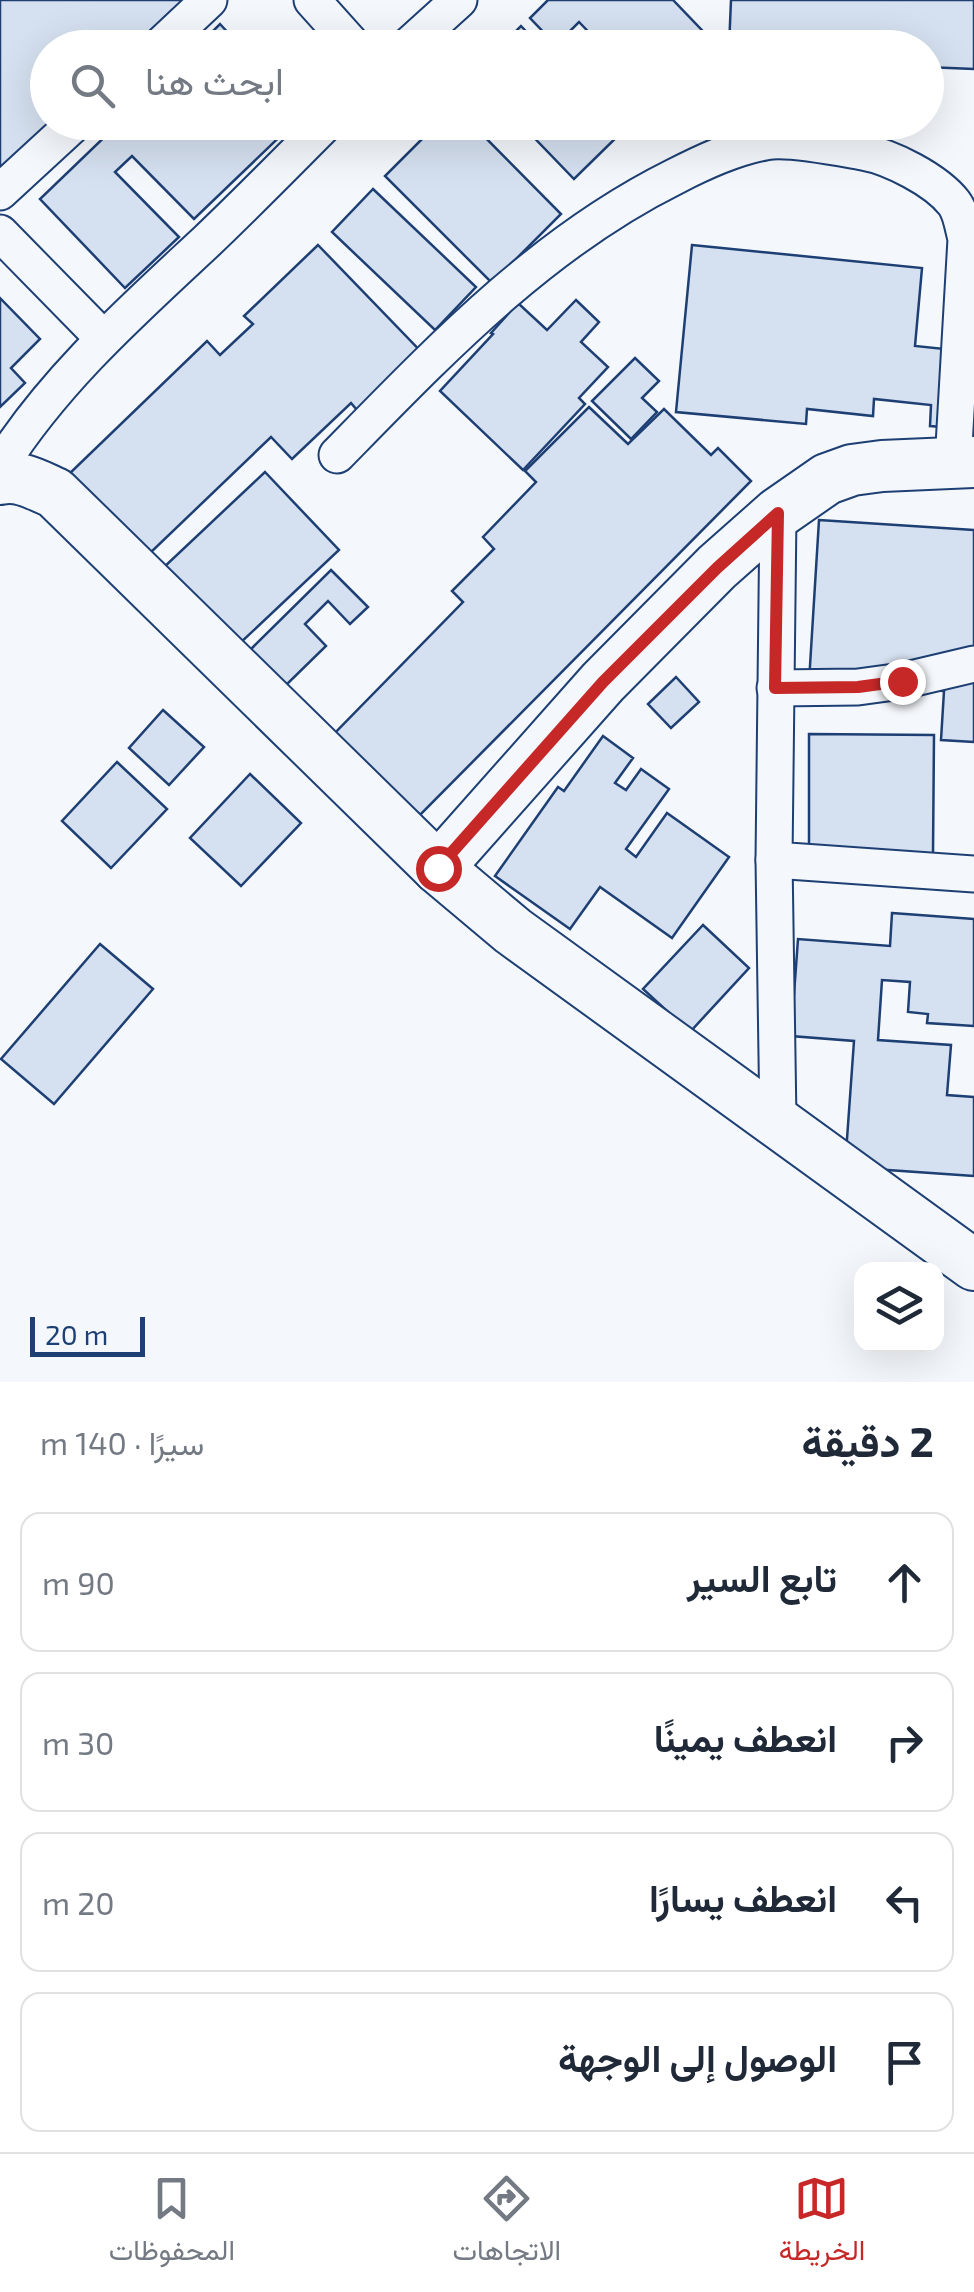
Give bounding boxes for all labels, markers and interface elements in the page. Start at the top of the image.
search box [30,30,944,140]
text: ابحث هنا [145,57,284,103]
icon: search [65,58,120,113]
route end [880,659,926,705]
route start [416,846,462,892]
map controls [854,1262,944,1352]
button: layers [854,1262,944,1352]
scale bar [30,1312,145,1356]
text: 20 m [45,1317,108,1351]
text: 2 دقيقة [801,1415,934,1465]
text: سيرًا · 140 m [40,1423,204,1461]
text: تابع السير [687,1554,837,1600]
icon: ahead [877,1555,932,1610]
text: 90 m [42,1563,115,1601]
text: انعطف يمينًا [654,1714,837,1760]
icon: right [877,1715,932,1770]
text: 30 m [42,1723,114,1761]
text: انعطف يسارًا [649,1874,837,1920]
icon: left [877,1875,932,1930]
text: 20 m [42,1883,114,1921]
text: الوصول إلى الوجهة [558,2034,837,2080]
icon: arrive [877,2035,932,2090]
tab: المحفوظات [109,2171,235,2275]
tab: الاتجاهات [452,2171,561,2275]
tab: الخريطة [779,2171,865,2275]

